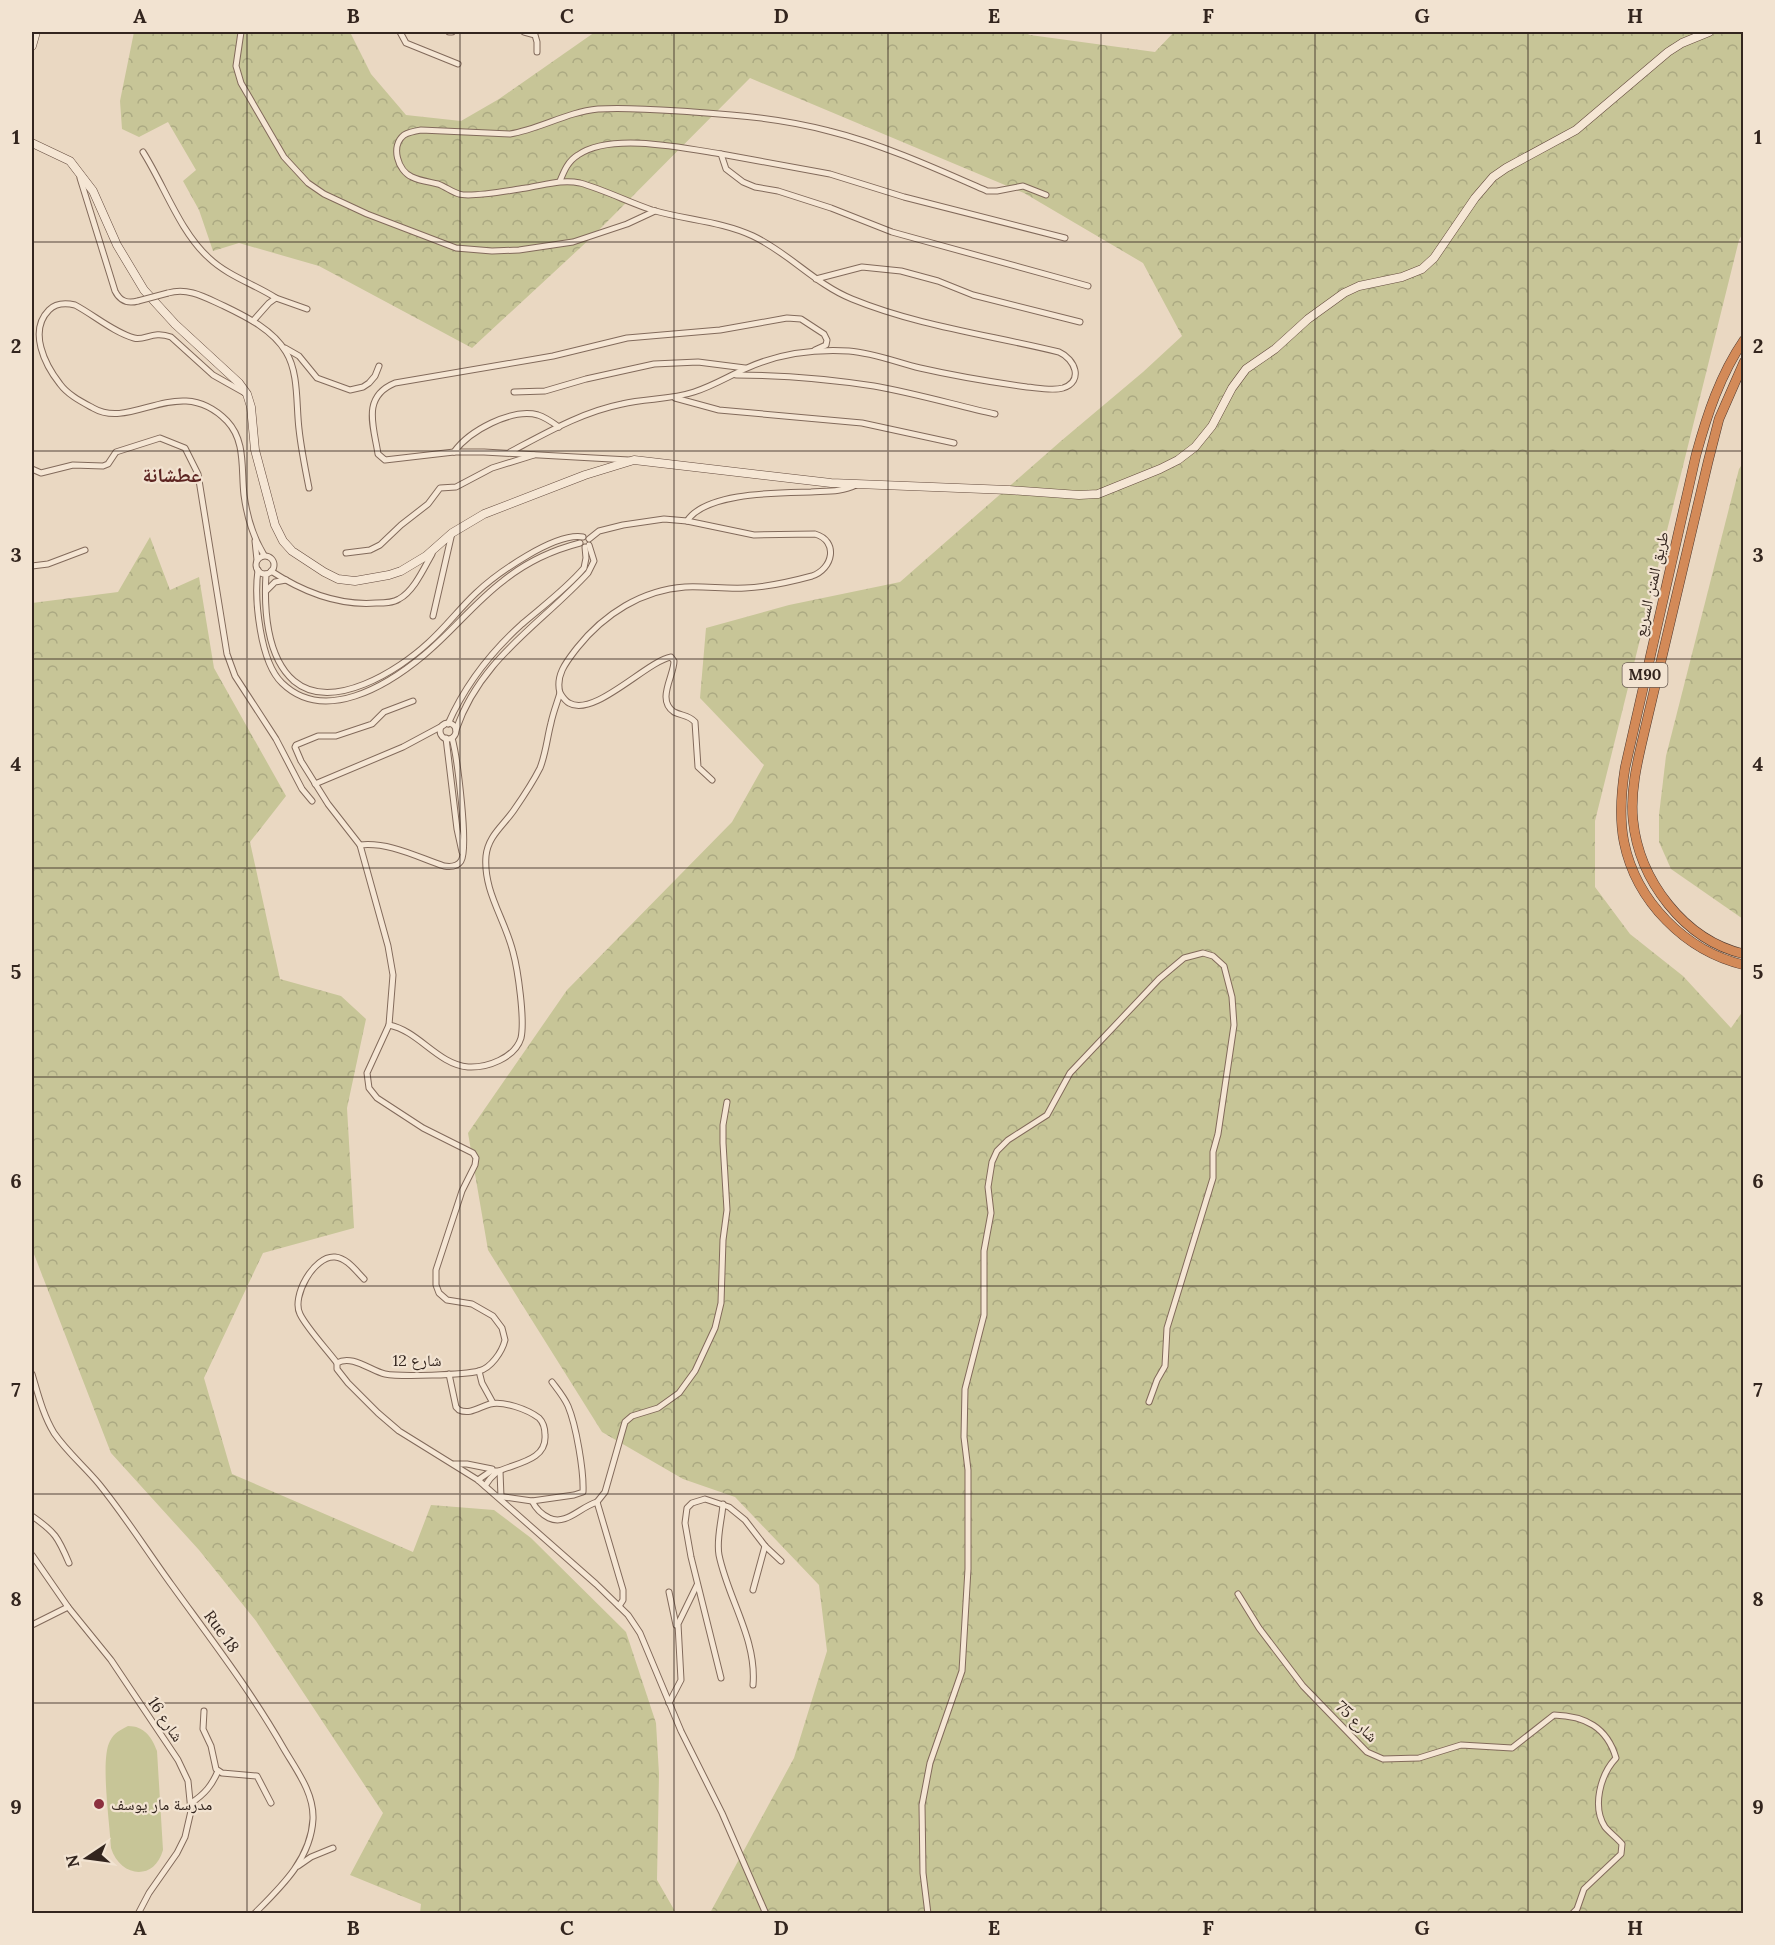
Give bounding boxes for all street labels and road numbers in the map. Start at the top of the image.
street label: طريق المتن السريع [1629,529,1674,639]
road number: M90 [1622,663,1668,687]
street label: شارع 12 [392,1350,442,1371]
street label: Rue 18 [200,1606,244,1656]
street label: شارع 16 [143,1693,188,1746]
street label: شارع 75 [1331,1696,1382,1747]

